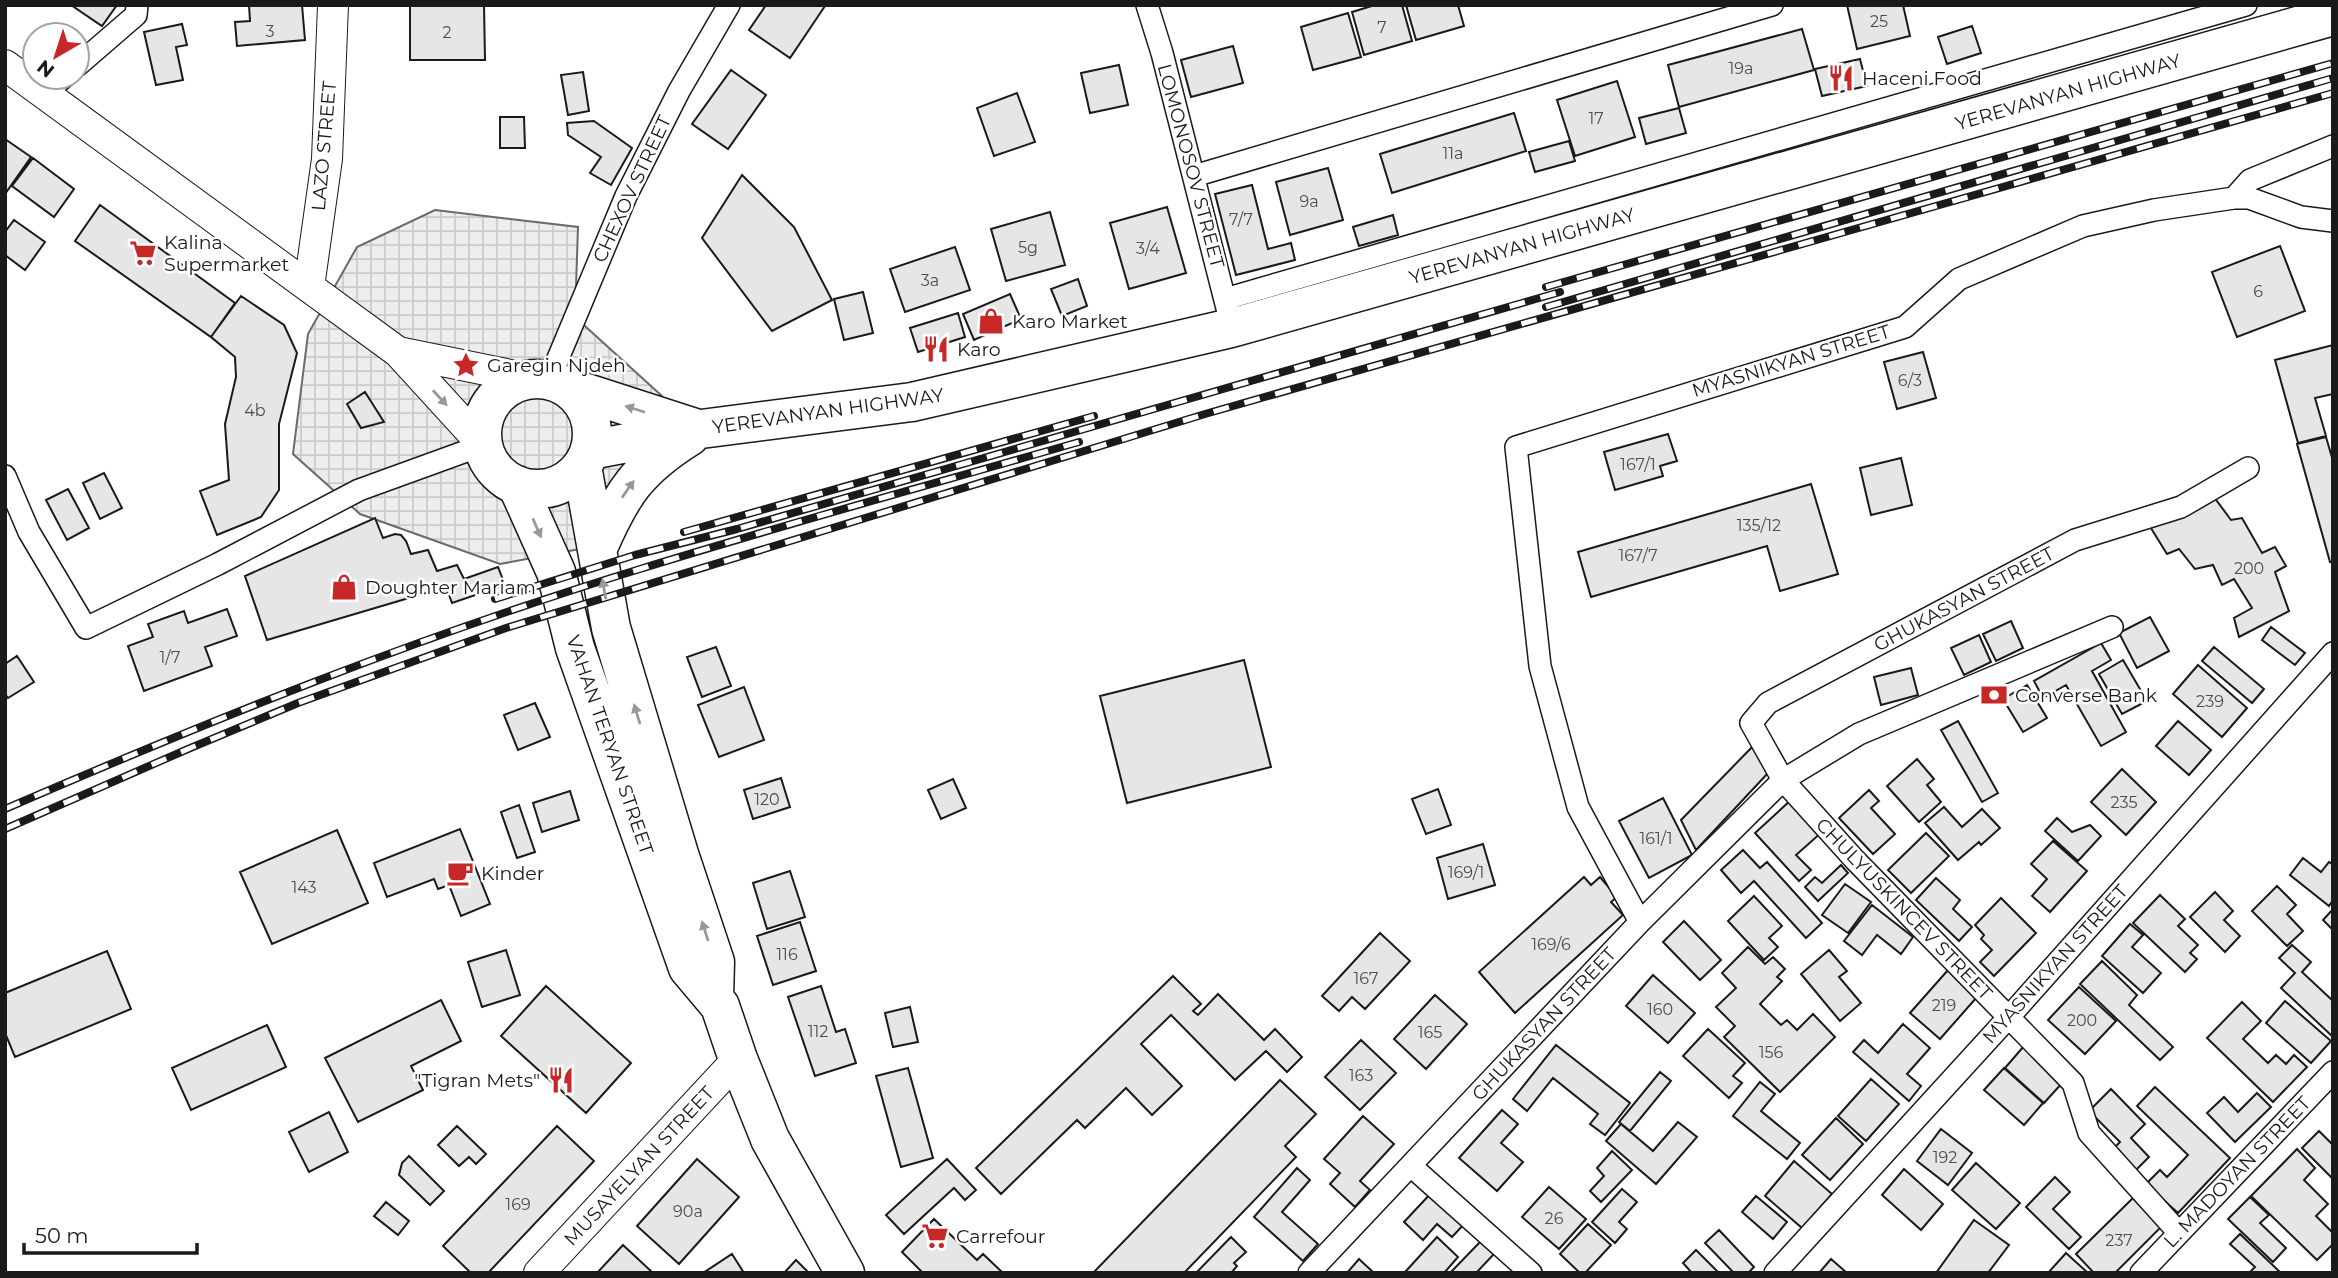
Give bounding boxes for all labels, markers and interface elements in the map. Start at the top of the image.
house number: 25 [1870,12,1888,31]
house number: 7 [1377,18,1387,37]
north arrow [21,21,91,91]
house number: 3 [265,22,275,41]
house number: 2 [442,23,452,42]
street label: YEREVANYAN HIGHWAY [1953,48,2184,135]
text: N [32,55,59,83]
house number: 19a [1729,59,1753,78]
street label: LOMONOSOV STREET [1153,61,1229,271]
restaurant icon: Haceni Food [1826,63,1856,93]
place label: Haceni Food [1862,67,1982,90]
street label: LAZO STREET [307,80,341,212]
house number: 17 [1588,109,1604,128]
street label: CHEXOV STREET [588,112,676,266]
house number: 11a [1443,144,1464,163]
house number: 9a [1299,192,1319,211]
street label: YEREVANYAN HIGHWAY [1407,202,1638,289]
house number: 7/7 [1229,210,1253,229]
place label: Kalina Supermarket [164,231,290,276]
supermarket icon: Kalina Supermarket [128,238,158,268]
house number: 5g [1018,238,1038,257]
house number: 3/4 [1136,239,1160,258]
house number: 3a [921,271,939,290]
house number: 6 [2253,282,2263,301]
shop icon: Karo Market [976,306,1006,336]
place label: Karo Market [1012,310,1128,333]
street label: MYASNIKYAN STREET [1689,320,1893,402]
restaurant icon: Karo [921,334,951,364]
place label: Karo [957,338,1001,361]
place icon: Garegin Njdeh [451,350,481,380]
place label: Garegin Njdeh [487,354,626,377]
house number: 6/3 [1898,371,1922,390]
street label: YEREVANYAN HIGHWAY [711,383,946,439]
one-way arrow [432,389,448,406]
house number: 4b [244,401,266,420]
one-way arrow [625,403,646,413]
house number: 167/1 [1620,455,1656,474]
one-way arrow [621,480,635,498]
house number: 135/12 [1737,516,1781,535]
one-way arrow [531,518,543,538]
street label: GHUKASYAN STREET [1870,542,2058,656]
house number: 167/7 [1618,546,1658,565]
house number: 200 [2234,559,2264,578]
shop icon: Doughter Mariam [329,572,359,602]
place label: Doughter Mariam [365,576,536,599]
one-way arrow [598,578,609,600]
street label: VAHAN TERYAN STREET [562,632,658,858]
house number: 1/7 [160,648,180,667]
bank icon: Converse Bank [1979,680,2009,710]
place label: Converse Bank [2015,684,2158,707]
house number: 239 [2196,692,2224,711]
one-way arrow [631,704,641,725]
house number: 120 [754,790,780,809]
house number: 235 [2110,793,2138,812]
street label: CHULYUSKINCEV STREET [1811,813,1997,1005]
house number: 161/1 [1640,829,1672,848]
cafe icon: Kinder [445,858,475,888]
place label: Kinder [481,862,544,885]
house number: 169/1 [1448,863,1484,882]
house number: 143 [291,878,317,897]
street label: MYASNIKYAN STREET [1978,880,2132,1048]
one-way arrow [699,921,710,942]
house number: 169/6 [1531,935,1571,954]
street label: GHUKASYAN STREET [1467,943,1621,1105]
house number: 116 [776,945,798,964]
house number: 167 [1354,969,1378,988]
house number: 219 [1932,996,1956,1015]
house number: 160 [1647,1000,1673,1019]
house number: 200 [2067,1011,2097,1030]
house number: 112 [808,1022,828,1041]
house number: 165 [1418,1023,1442,1042]
house number: 156 [1759,1043,1784,1062]
restaurant icon: "Tigran Mets" [546,1065,576,1095]
house number: 163 [1349,1066,1373,1085]
place label: "Tigran Mets" [414,1069,540,1092]
street label: MUSAYELYAN STREET [559,1081,719,1250]
street label: L. MADOYAN STREET [2159,1092,2315,1252]
house number: 192 [1933,1148,1957,1167]
house number: 169 [505,1195,531,1214]
house number: 90a [673,1202,703,1221]
house number: 26 [1545,1209,1564,1228]
scale bar [24,1212,198,1256]
supermarket icon: Carrefour [920,1221,950,1251]
text: 50 m [35,1223,89,1248]
place label: Carrefour [956,1225,1045,1248]
house number: 237 [2105,1231,2133,1250]

